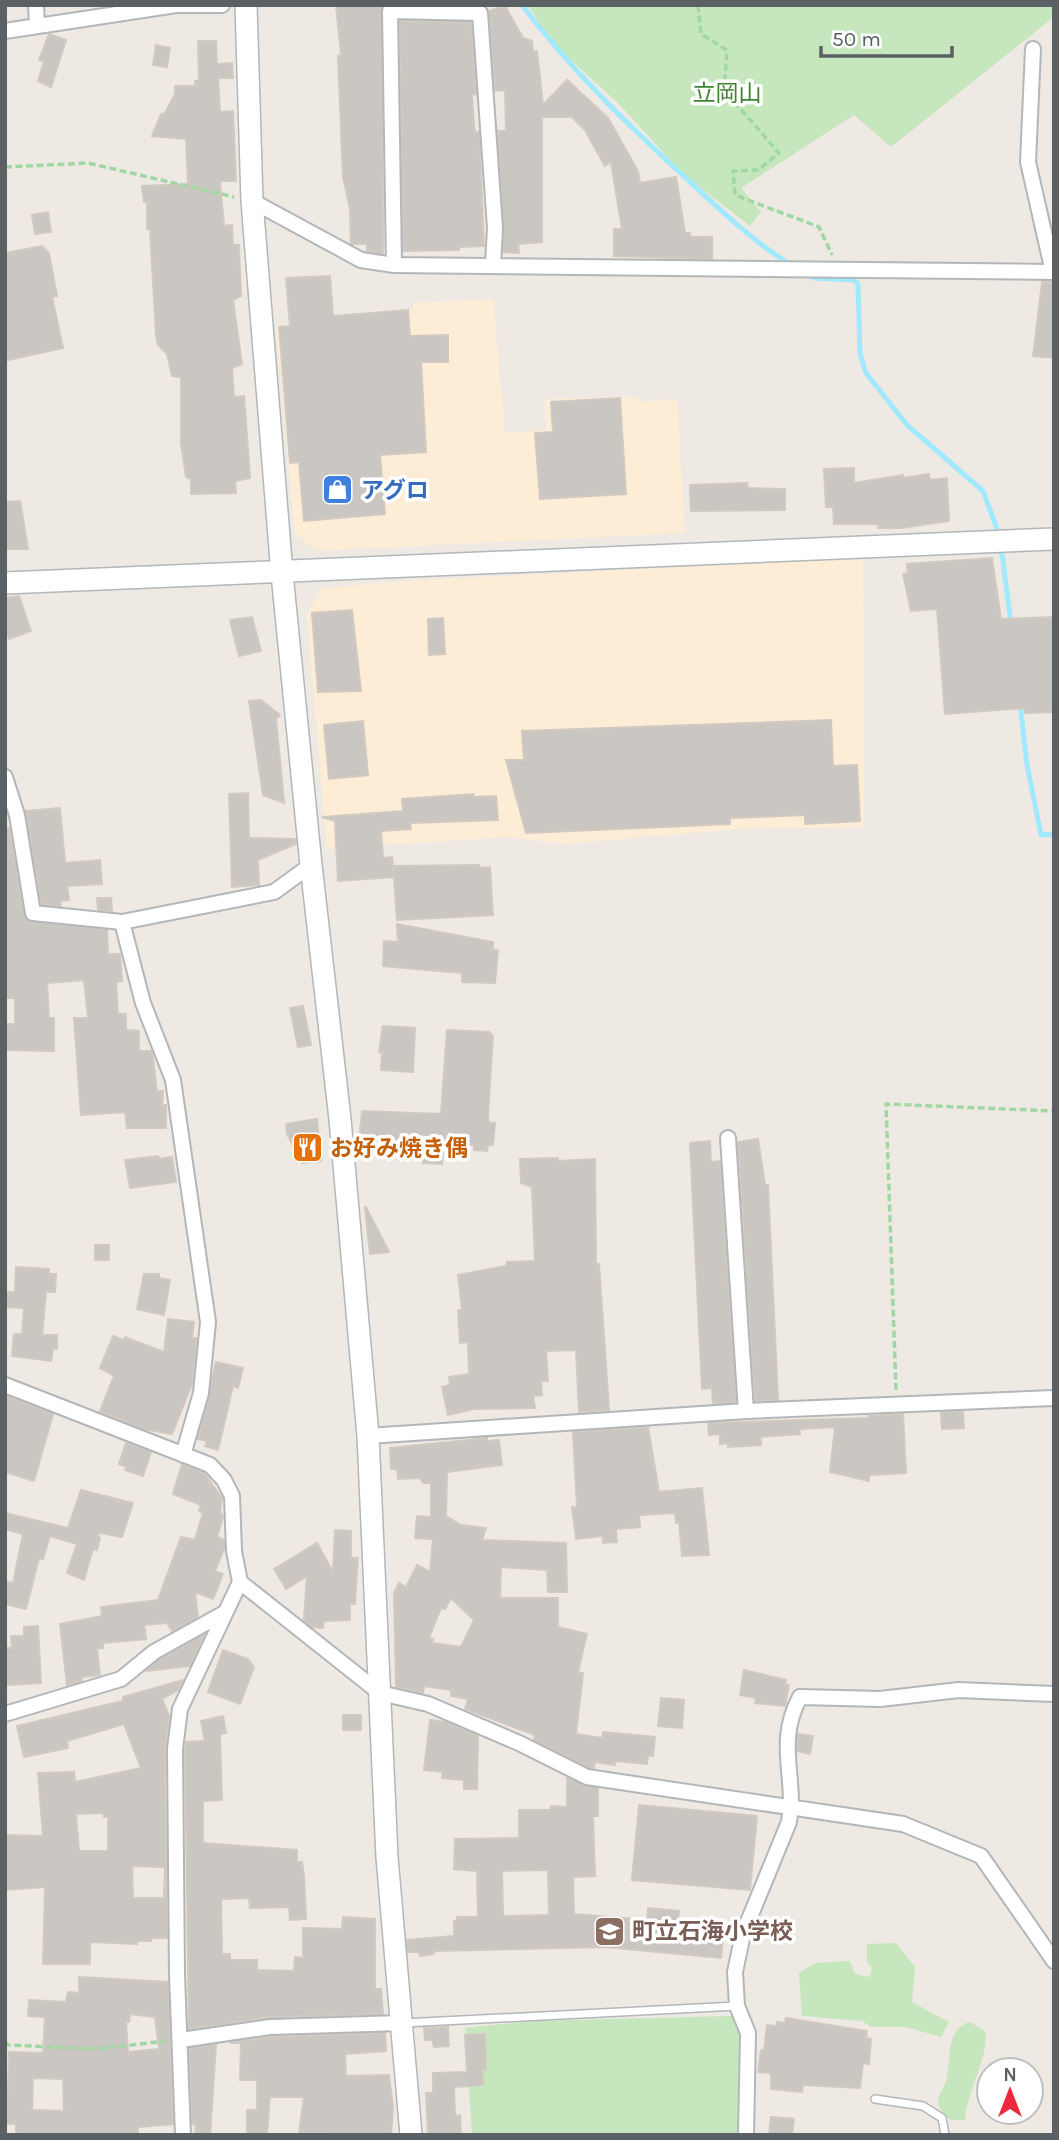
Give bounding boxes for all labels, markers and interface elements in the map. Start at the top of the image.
scale bar [821,14,952,58]
text: 50 m [832,27,881,51]
park label: 立岡山 [693,80,762,107]
shop icon: アグロ [321,473,355,507]
place label: アグロ [361,477,429,504]
restaurant icon: お好み焼き偶 [290,1131,324,1165]
place label: お好み焼き偶 [330,1135,468,1162]
school or university icon: 町立石海小学校 [592,1914,626,1948]
place label: 町立石海小学校 [632,1918,793,1945]
north arrow [975,2056,1045,2126]
text: N [1003,2064,1017,2086]

